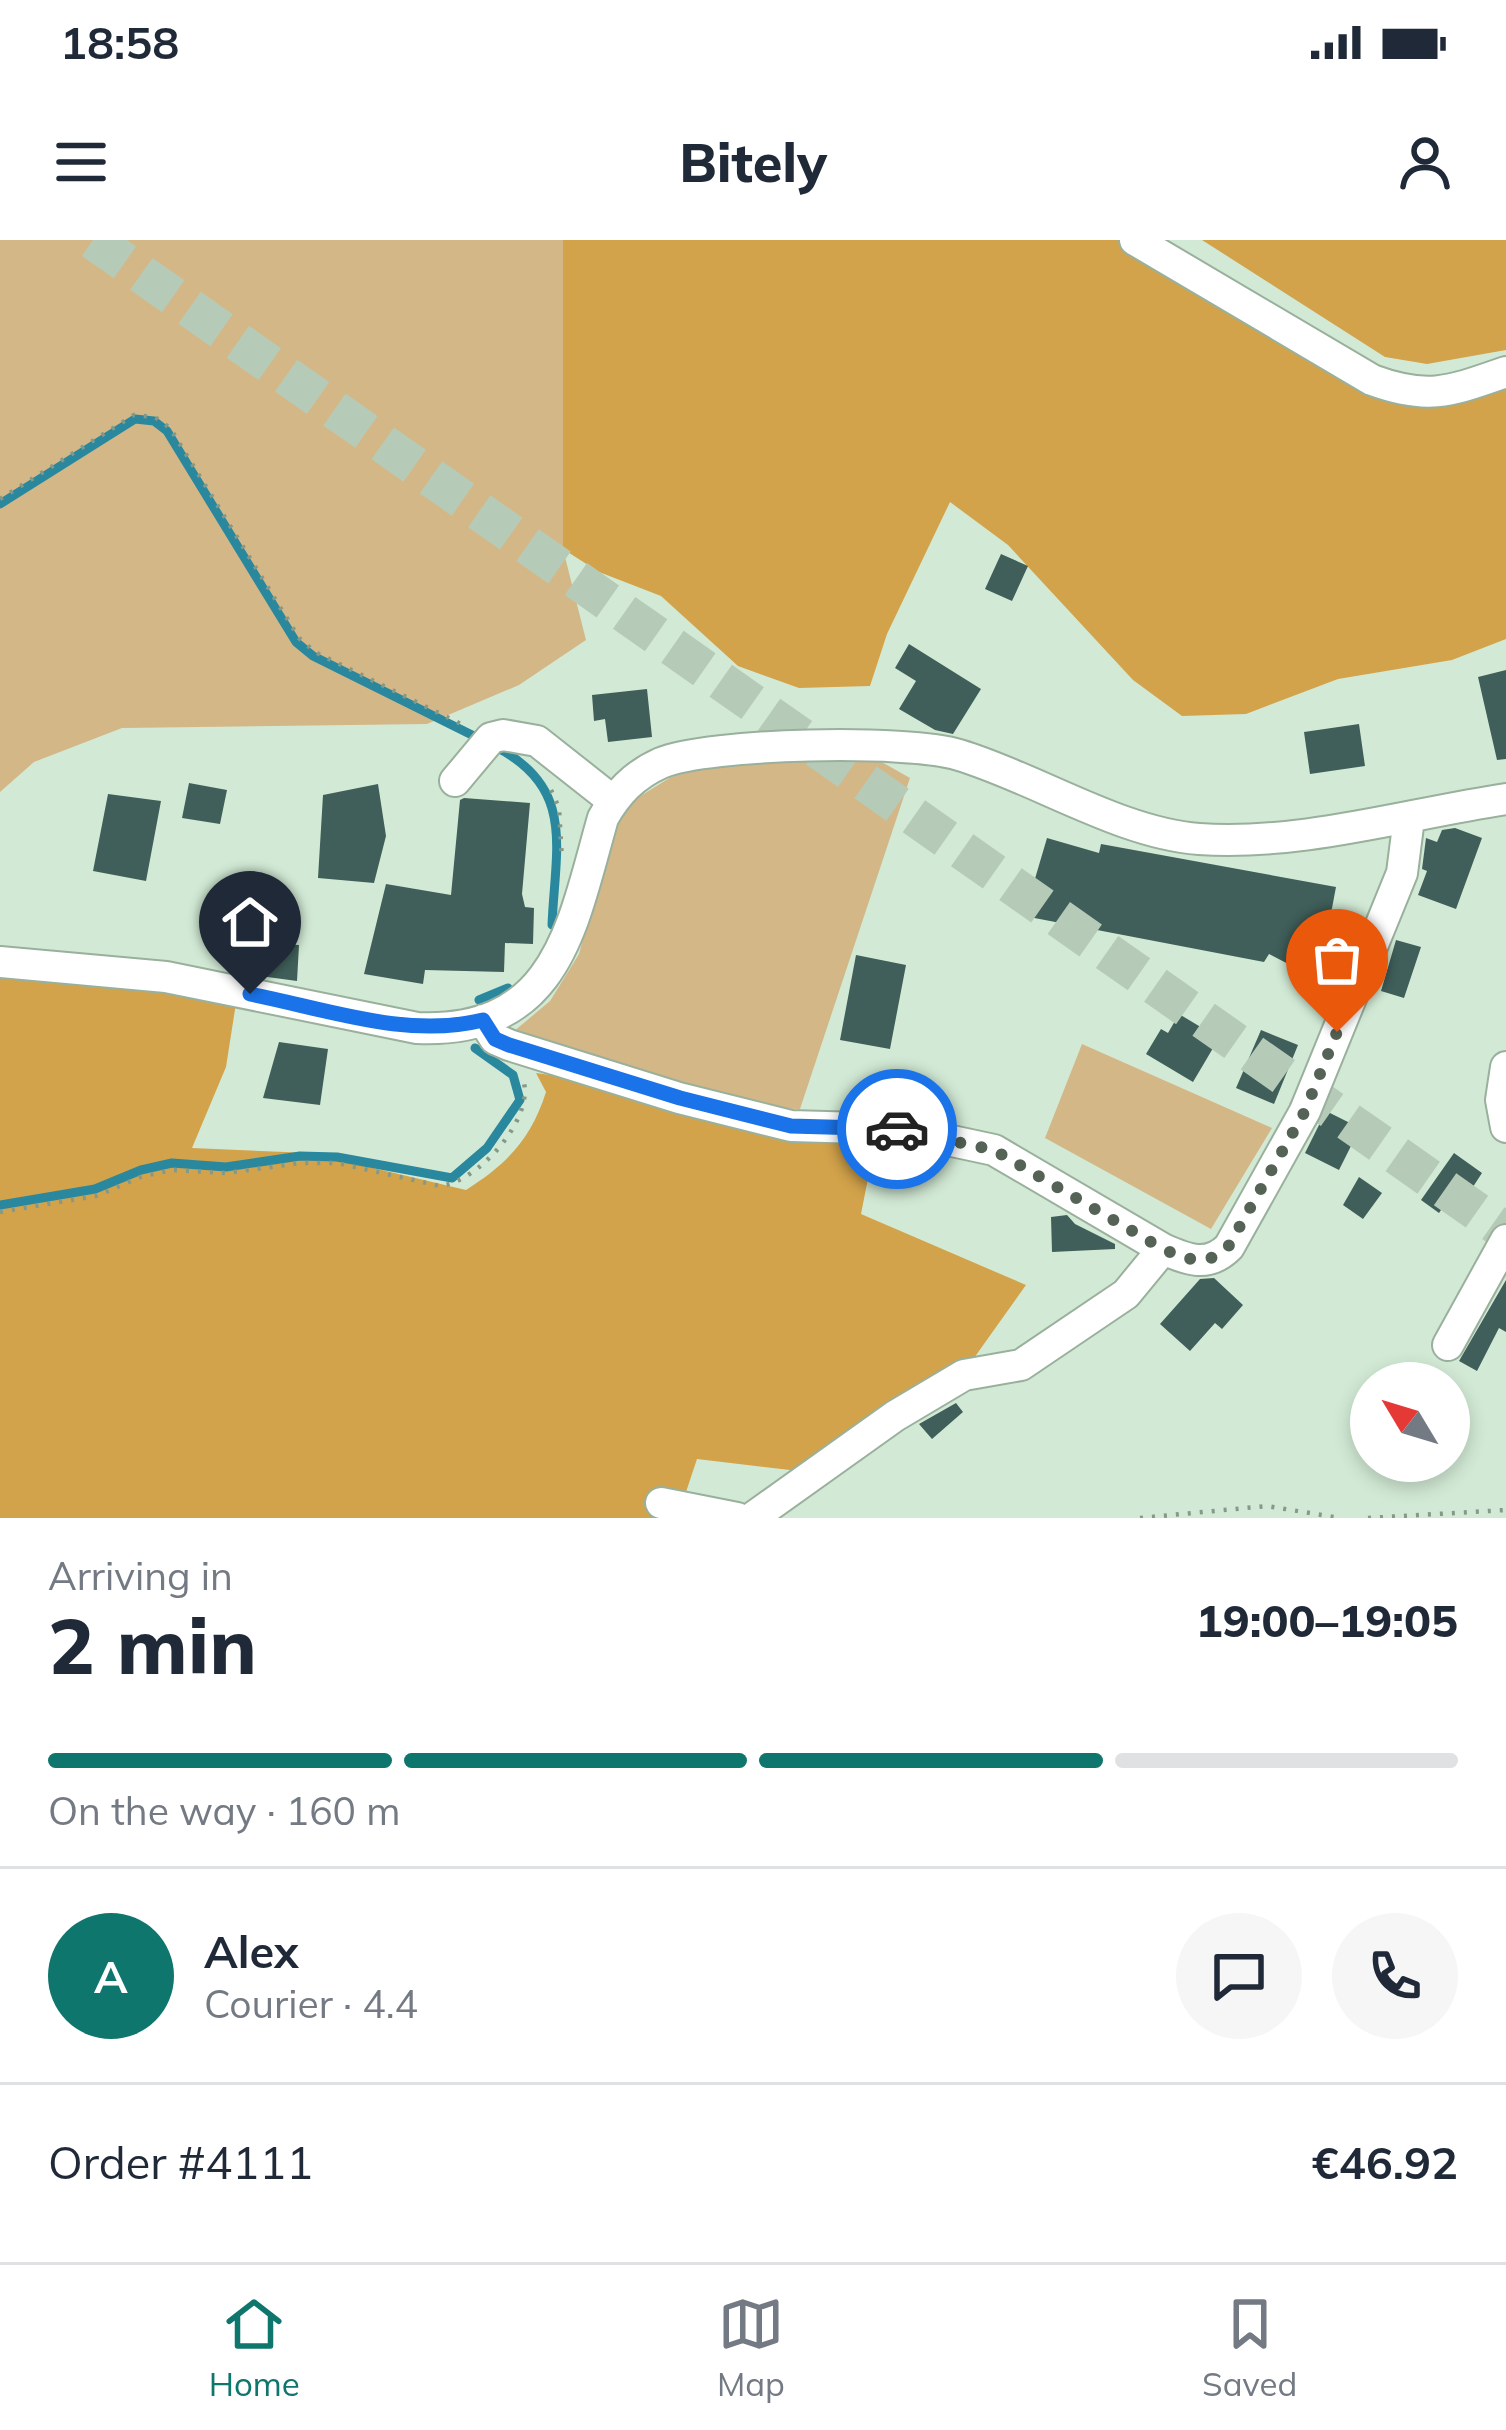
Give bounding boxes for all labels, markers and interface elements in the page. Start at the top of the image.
text: 18:58 [60,14,179,70]
text: Bitely [679,128,827,196]
icon: menu [48,129,114,195]
icon: person [1392,129,1458,195]
pin [199,871,301,994]
icon: home [217,889,283,955]
pin [1286,909,1388,1032]
icon: bag [1304,927,1370,993]
courier [837,1069,957,1189]
icon: car [864,1096,930,1162]
north arrow [1350,1362,1470,1482]
map controls [1350,1362,1470,1482]
text: Arriving in [48,1551,233,1600]
text: 19:00–19:05 [1196,1592,1458,1648]
text: 2 min [48,1596,257,1694]
text: On the way · 160 m [48,1786,400,1835]
button: chat [1176,1913,1302,2039]
button: phone [1332,1913,1458,2039]
text: Alex [204,1923,299,1979]
text: A [94,1948,128,2004]
text: Courier · 4.4 [204,1979,418,2028]
text: Order #4111 [48,2134,313,2190]
text: €46.92 [1312,2134,1458,2190]
tab: Home [209,2291,300,2404]
tab: Map [717,2291,785,2404]
tab: Saved [1202,2291,1297,2404]

